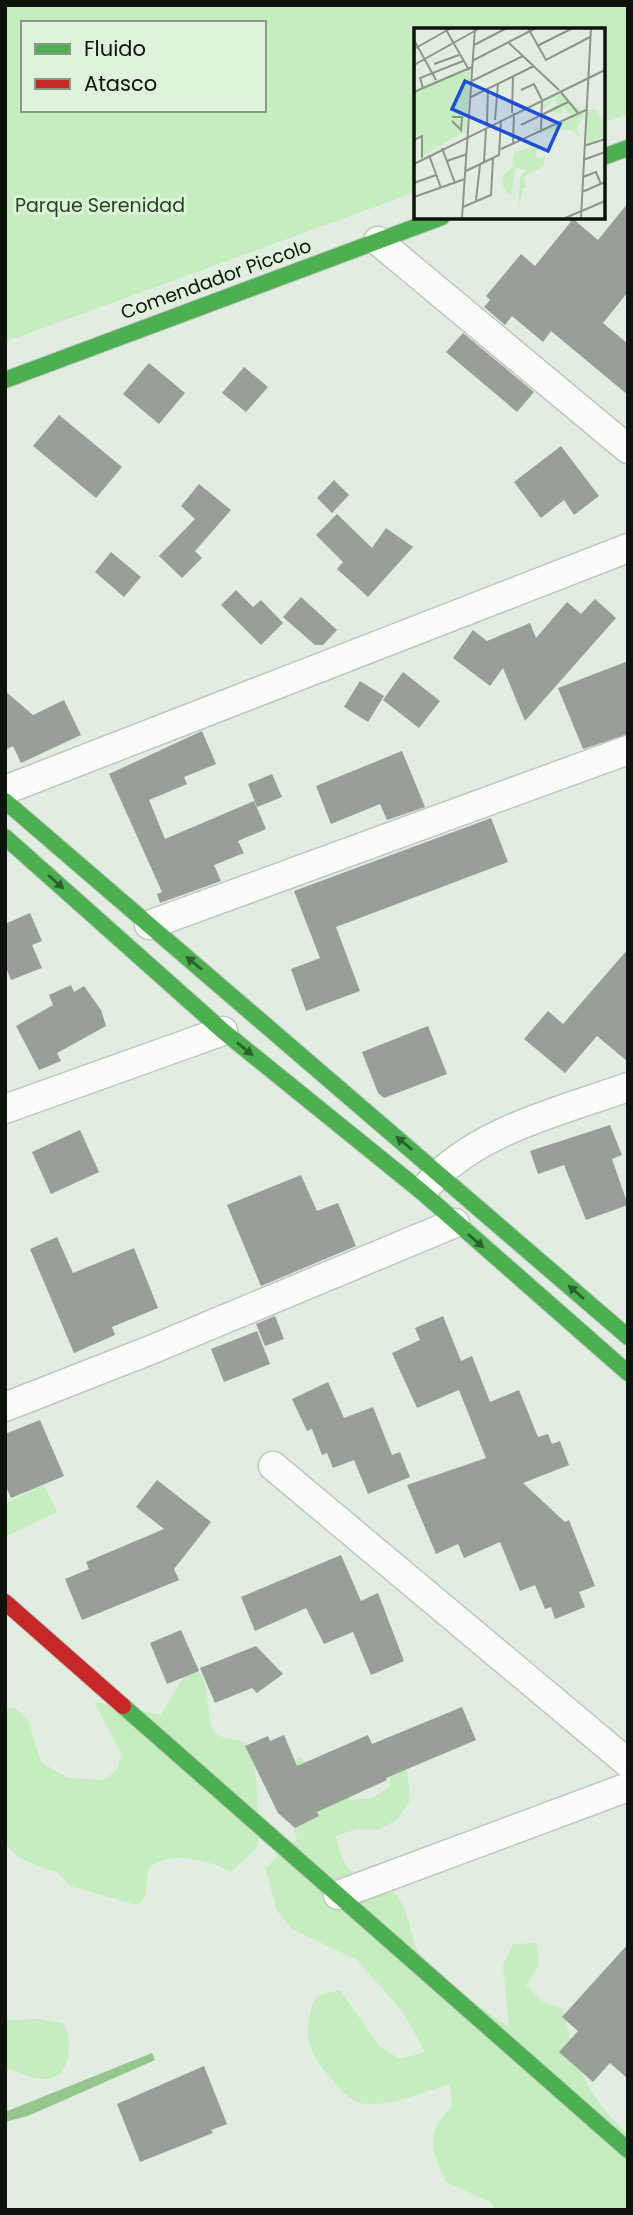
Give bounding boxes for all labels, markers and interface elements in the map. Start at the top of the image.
legend [21,21,266,112]
inset map [414,28,605,219]
text: Fluido [84,34,146,63]
text: Atasco [84,69,157,98]
park label: Parque Serenidad [15,192,185,219]
street label: Comendador Piccolo [117,232,315,326]
one-way arrow [47,874,65,890]
one-way arrow [185,955,203,971]
one-way arrow [237,1041,254,1056]
one-way arrow [396,1136,413,1151]
one-way arrow [468,1233,485,1248]
one-way arrow [567,1284,585,1300]

